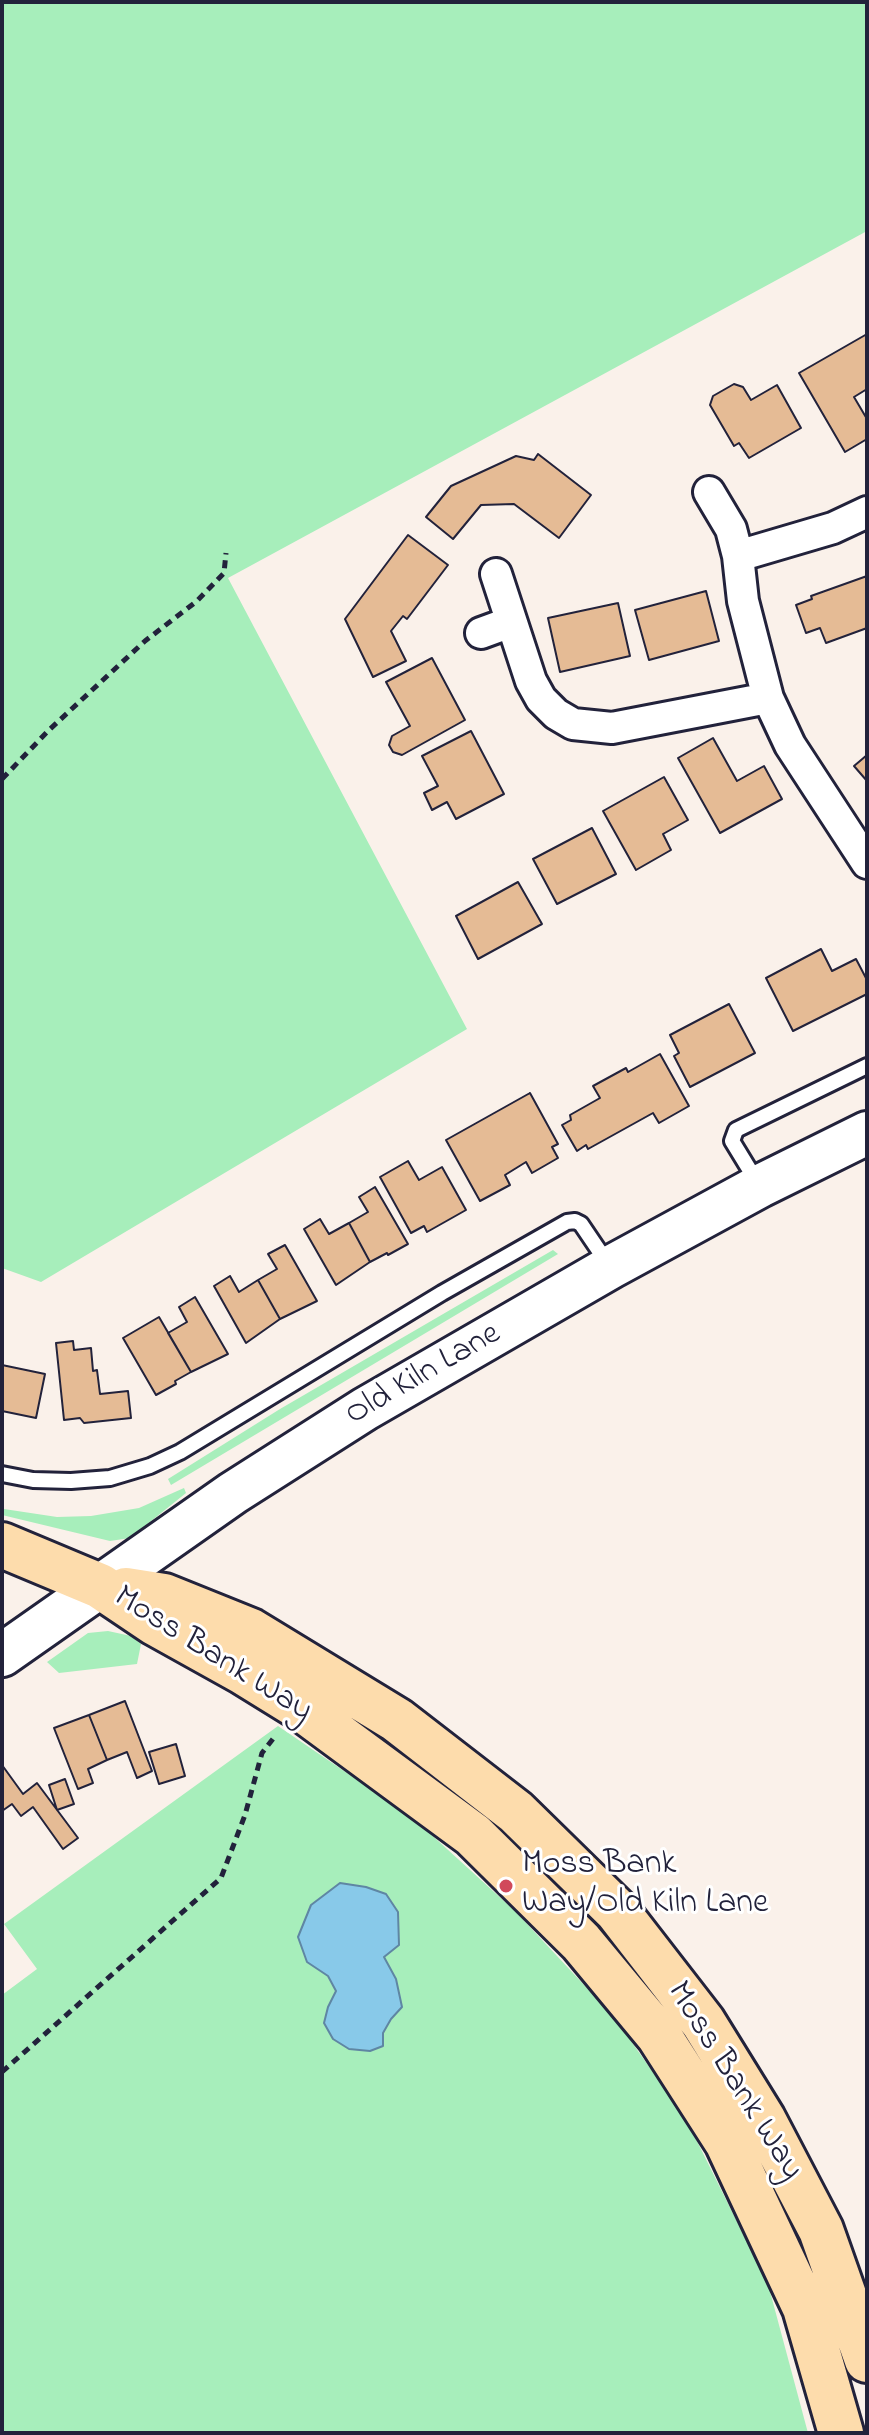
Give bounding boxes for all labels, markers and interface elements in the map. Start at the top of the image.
street label: Old Kiln Lane [339,1315,509,1437]
street label: Moss Bank Way [105,1579,319,1733]
place label: Moss Bank Way/Old Kiln Lane [522,1846,768,1926]
marker: Moss Bank Way/Old Kiln Lane [497,1877,515,1895]
street label: Moss Bank Way [656,1975,810,2189]

